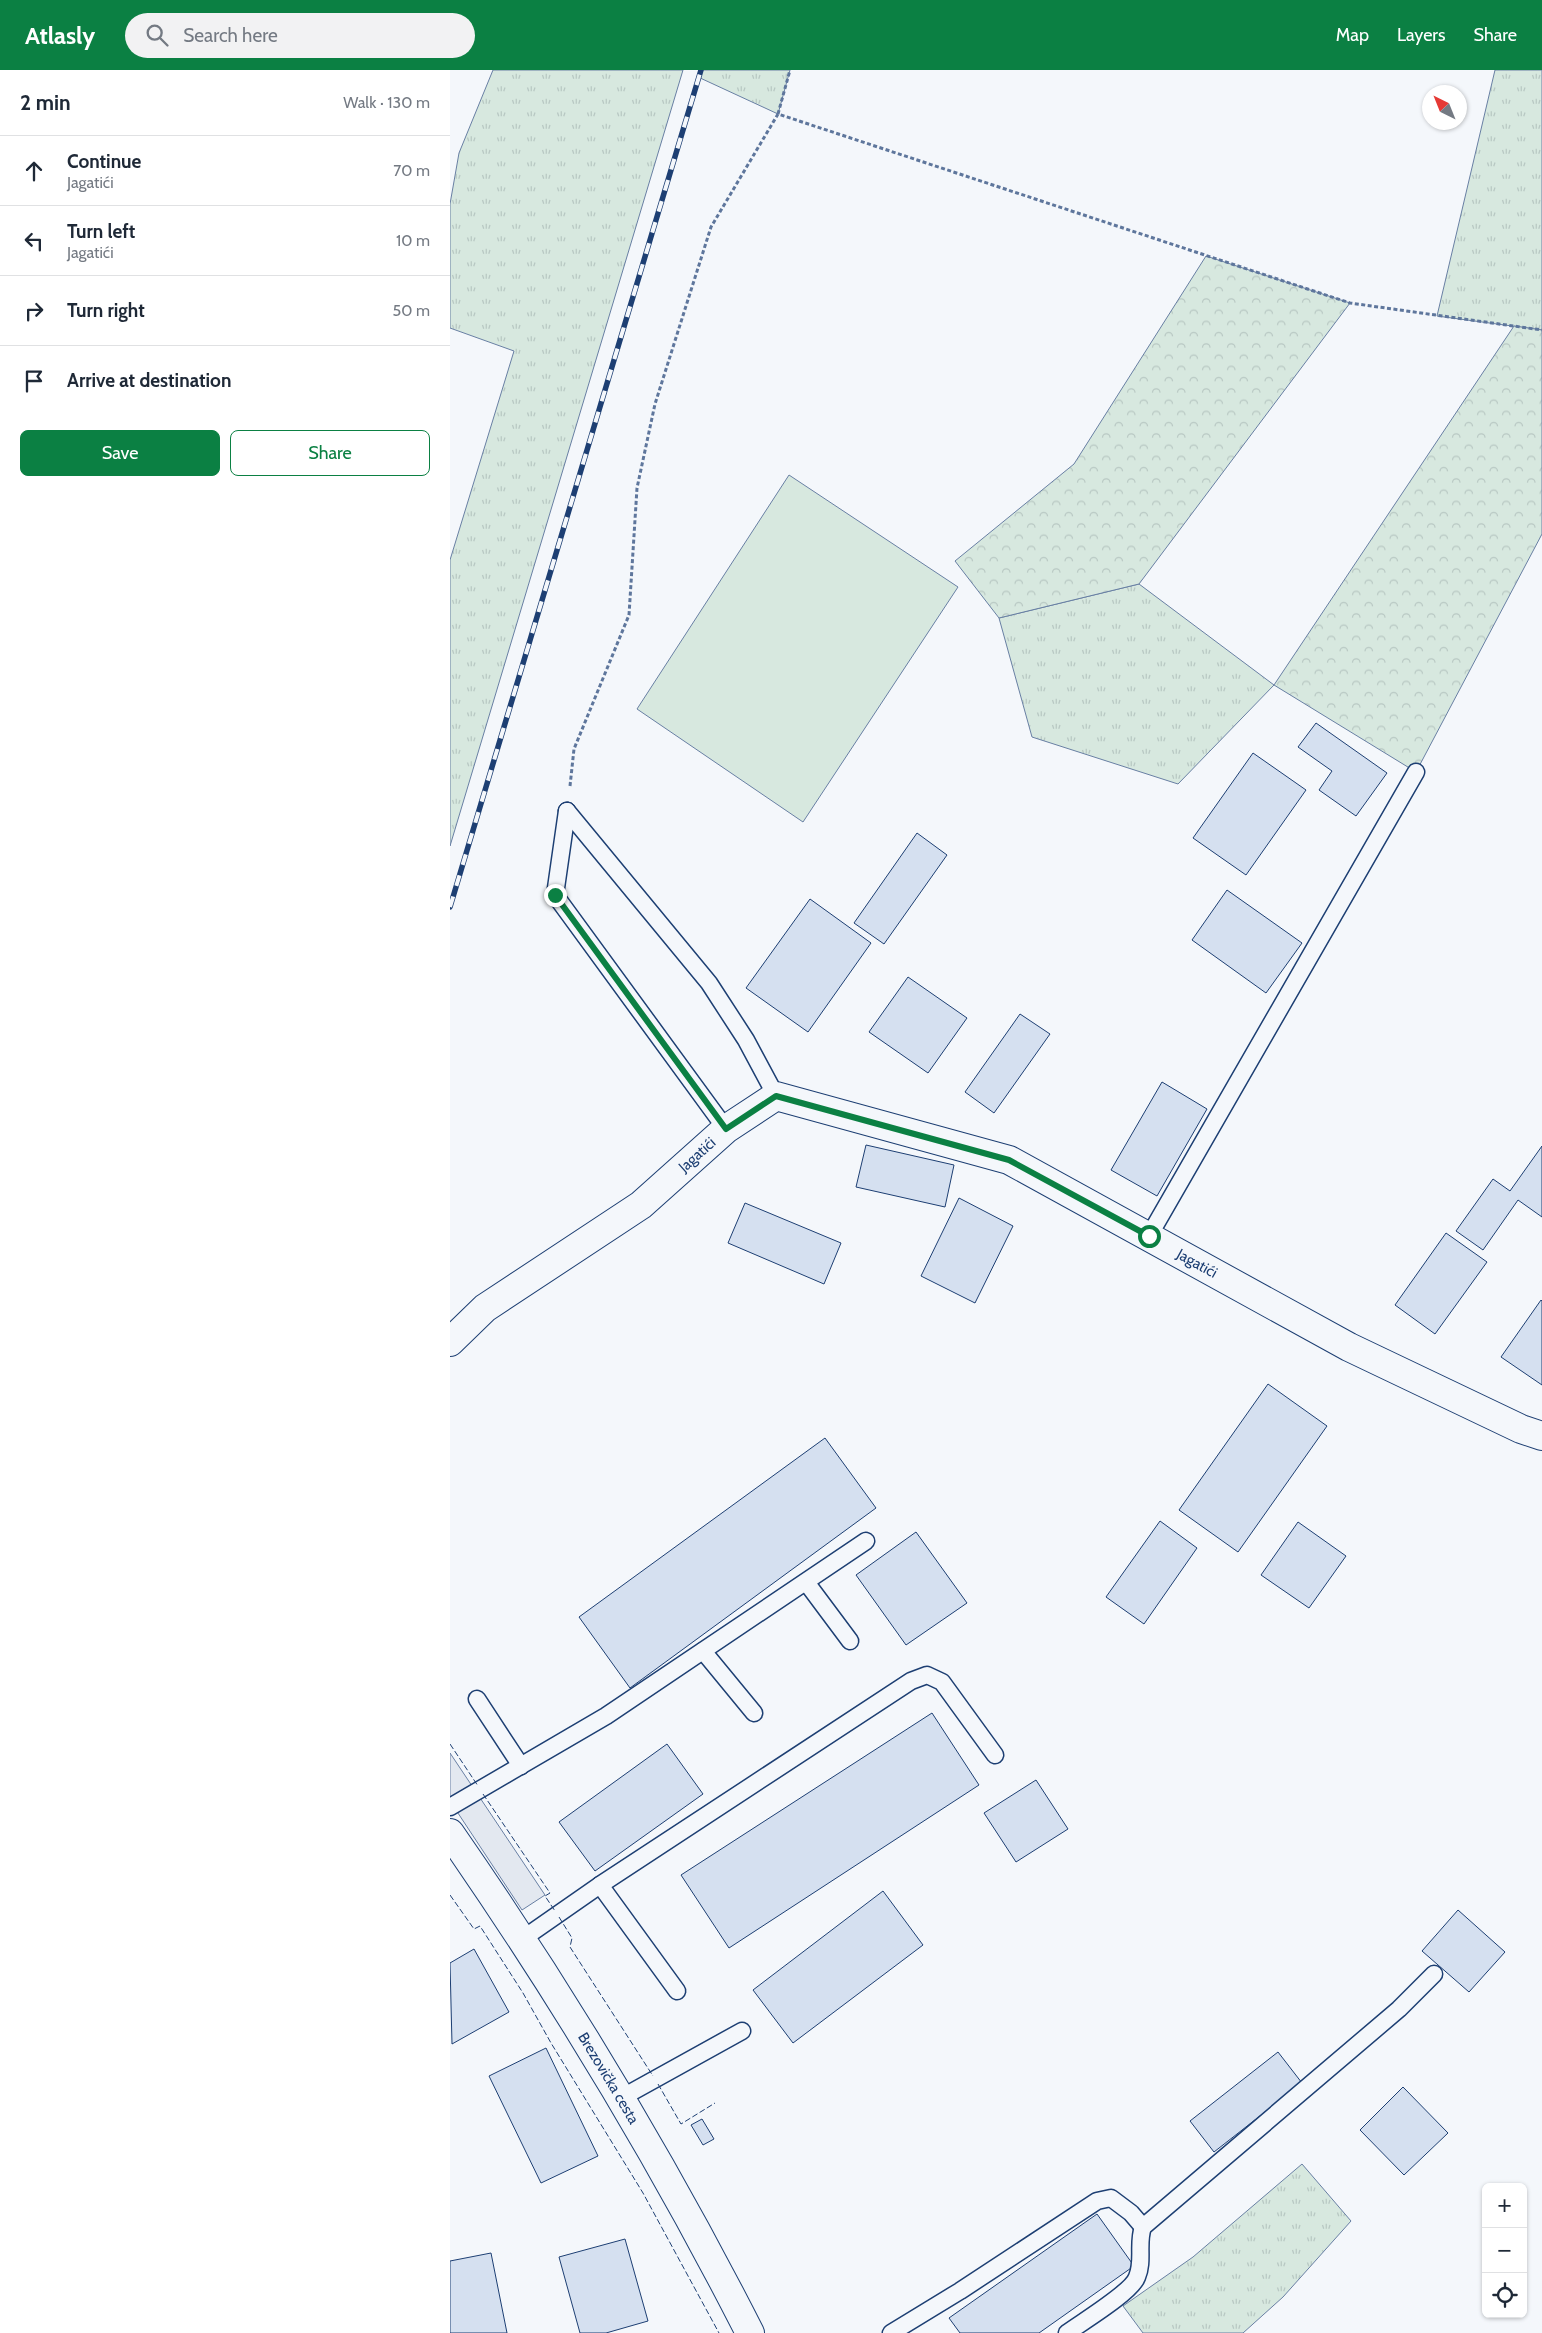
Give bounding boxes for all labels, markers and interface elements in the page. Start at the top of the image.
search box [125,13,475,58]
text: Atlasly [25,21,95,50]
icon: search [143,21,171,49]
text: Search here [183,24,278,47]
text: Map [1336,24,1369,46]
text: Layers [1397,24,1446,46]
text: Share [1474,24,1517,46]
north arrow [1422,85,1467,130]
text: 2 min [20,90,71,115]
text: Walk · 130 m [343,93,430,112]
text: Continue [67,150,141,173]
icon: ahead [20,157,48,185]
text: 70 m [393,161,430,180]
text: Jagatići [67,173,114,192]
text: Turn left [67,220,135,243]
icon: left [20,227,48,255]
text: 10 m [396,231,430,250]
text: Jagatići [67,243,114,262]
icon: right [20,297,48,325]
text: Turn right [67,299,145,322]
text: 50 m [393,301,430,320]
icon: arrive [20,367,48,395]
text: Arrive at destination [67,369,231,392]
button: Save [20,430,220,476]
button: Share [230,430,430,476]
route end [544,884,567,907]
street label: Jagatići [674,1134,719,1177]
route start [1138,1225,1161,1248]
street label: Jagatići [1173,1245,1221,1282]
street label: Brezovička cesta [574,2029,643,2128]
map controls [1482,2183,1527,2318]
button: + [1482,2183,1527,2228]
button: − [1482,2228,1527,2273]
button: locate [1482,2273,1527,2318]

